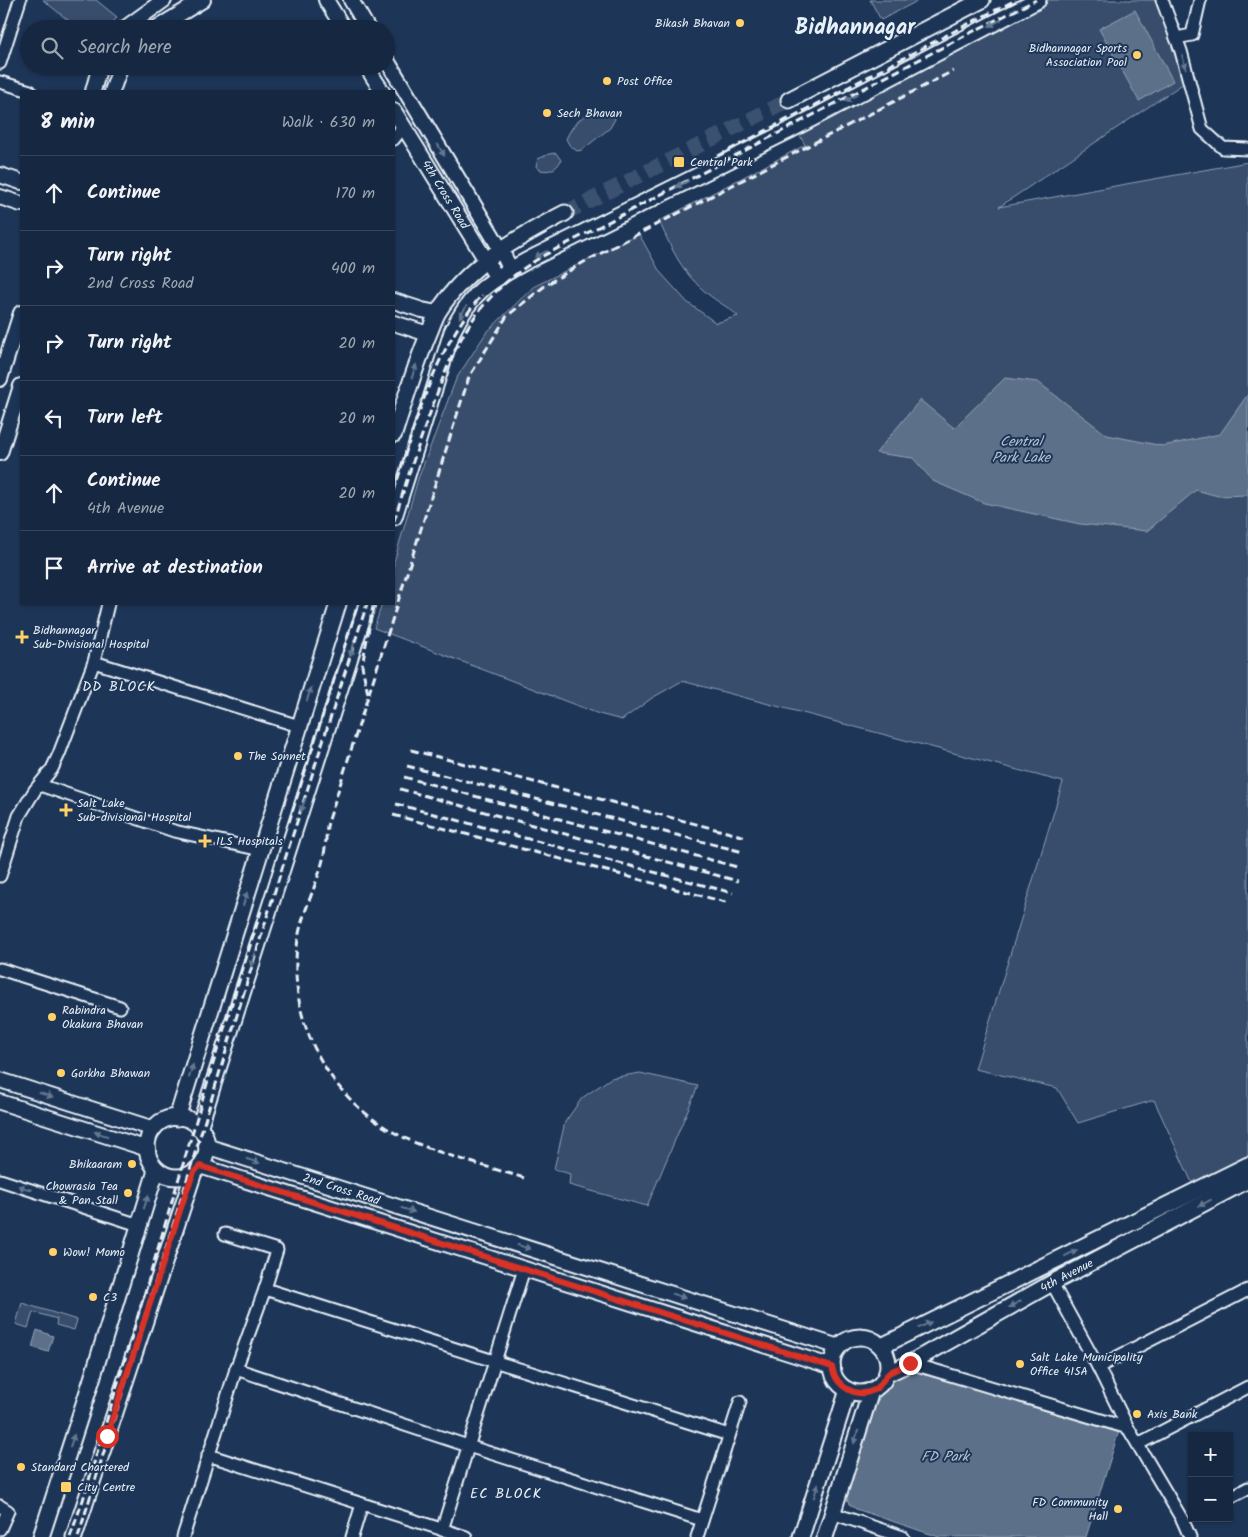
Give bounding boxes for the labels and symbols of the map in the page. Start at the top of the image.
district label: Bidhannagar [795,11,916,46]
place label: Bikash Bhavan [655,14,730,33]
marker: Bikash Bhavan [734,17,746,29]
one-way arrow [987,19,1002,27]
place label: Bidhannagar Sports Association Pool [1029,39,1127,72]
marker: Bidhannagar Sports Association Pool [1131,49,1143,61]
one-way arrow [1180,55,1188,70]
place label: Post Office [617,72,673,91]
marker: Post Office [601,75,613,87]
one-way arrow [844,94,858,102]
place label: Sech Bhavan [557,104,622,123]
marker: Sech Bhavan [541,107,553,119]
one-way arrow [437,143,446,156]
place label: Central Park [690,153,753,172]
marker: Central Park [672,155,686,169]
street label: 4th Cross Road [416,156,474,234]
one-way arrow [675,180,689,188]
one-way arrow [534,250,549,258]
one-way arrow [458,305,467,318]
one-way arrow [411,363,419,378]
water label: Central Park Lake [992,431,1052,469]
place label: Bidhannagar Sub-Divisional Hospital [33,621,149,654]
marker: Bidhannagar Sub-Divisional Hospital [15,630,29,644]
one-way arrow [348,643,355,658]
district label: DD BLOCK [82,676,156,698]
one-way arrow [306,686,314,701]
place label: The Sonnet [248,747,306,766]
marker: The Sonnet [232,750,244,762]
place label: Salt Lake Sub-divisional Hospital [77,794,191,827]
one-way arrow [299,798,306,813]
marker: Salt Lake Sub-divisional Hospital [59,803,73,817]
place label: ILS Hospitals [216,832,283,851]
marker: ILS Hospitals [198,834,212,848]
one-way arrow [242,892,250,907]
one-way arrow [249,953,257,968]
place label: Rabindra Okakura Bhavan [62,1001,143,1034]
marker: Rabindra Okakura Bhavan [46,1011,58,1023]
one-way arrow [188,1063,196,1078]
place label: Gorkha Bhawan [71,1064,150,1083]
marker: Gorkha Bhawan [55,1067,67,1079]
one-way arrow [39,1092,54,1099]
one-way arrow [94,1130,109,1137]
place label: Bhikaaram [69,1155,122,1174]
one-way arrow [245,1157,260,1165]
marker: Bhikaaram [126,1158,138,1170]
street label: 2nd Cross Road [300,1168,383,1211]
place label: Chowrasia Tea & Pan Stall [45,1177,118,1210]
one-way arrow [18,1184,33,1192]
marker: Chowrasia Tea & Pan Stall [122,1187,134,1199]
one-way arrow [143,1194,150,1209]
one-way arrow [1198,1199,1212,1207]
one-way arrow [400,1207,415,1214]
place label: Wow! Momo [63,1243,125,1262]
one-way arrow [517,1243,532,1251]
marker: Wow! Momo [47,1246,59,1258]
one-way arrow [1064,1249,1078,1257]
street label: 4th Avenue [1037,1254,1097,1298]
place label: C3 [103,1288,117,1307]
marker: C3 [87,1291,99,1303]
one-way arrow [672,1293,687,1301]
one-way arrow [1008,1300,1022,1308]
one-way arrow [918,1321,932,1329]
place label: Salt Lake Municipality Office 415A [1030,1348,1143,1381]
route end [899,1352,922,1375]
marker: Salt Lake Municipality Office 415A [1014,1358,1026,1370]
place label: Axis Bank [1147,1405,1198,1424]
marker: Axis Bank [1131,1408,1143,1420]
route start [96,1425,119,1448]
one-way arrow [852,1430,860,1445]
one-way arrow [69,1433,77,1448]
water label: FD Park [921,1446,971,1468]
place label: Standard Chartered [31,1458,130,1477]
marker: Standard Chartered [15,1461,27,1473]
place label: City Centre [77,1478,136,1497]
marker: City Centre [59,1480,73,1494]
district label: EC BLOCK [470,1483,542,1505]
one-way arrow [812,1483,820,1498]
place label: FD Community Hall [1032,1493,1108,1526]
marker: FD Community Hall [1112,1503,1124,1515]

